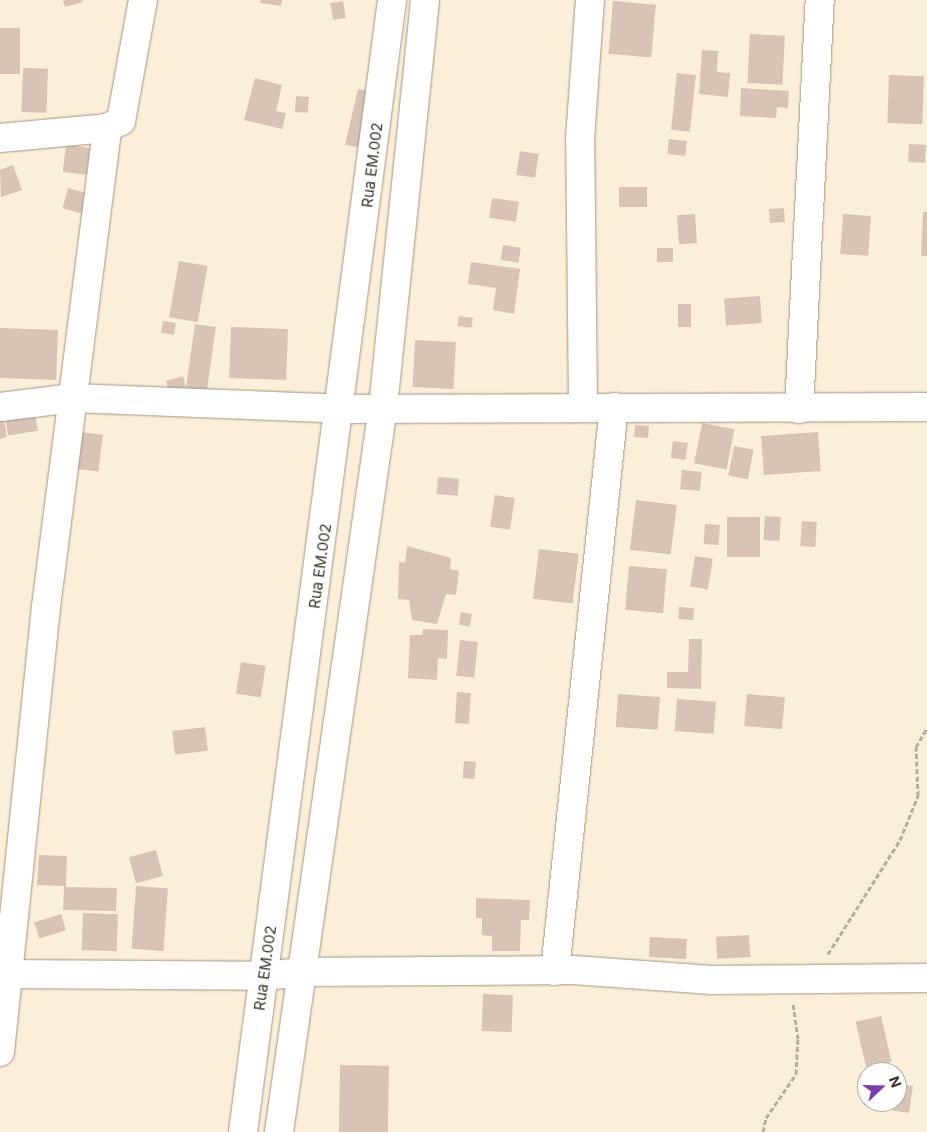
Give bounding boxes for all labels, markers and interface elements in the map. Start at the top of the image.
street label: Rua EM.002 [358,121,386,209]
street label: Rua EM.002 [305,522,335,610]
street label: Rua EM.002 [250,924,280,1012]
north arrow [857,1062,907,1112]
text: N [886,1074,905,1090]

